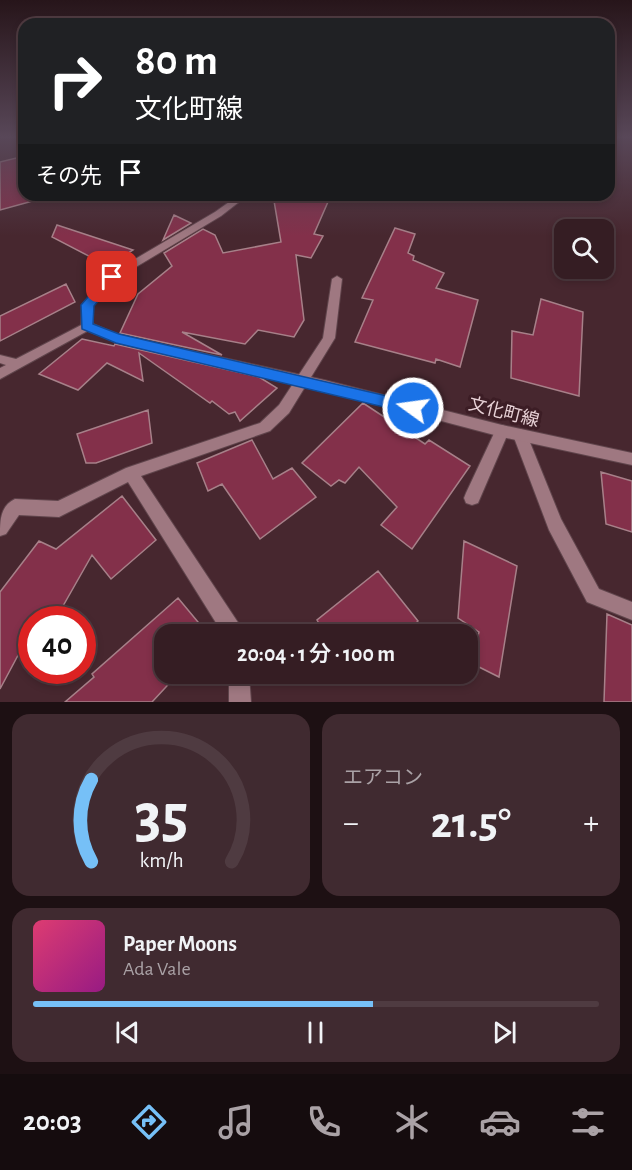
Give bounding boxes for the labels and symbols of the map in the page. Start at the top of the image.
pin [86,251,137,302]
position arrow [381,376,445,440]
street label: 文化町線 [467,394,541,430]
speed limit sign: 40 [18,606,96,684]

